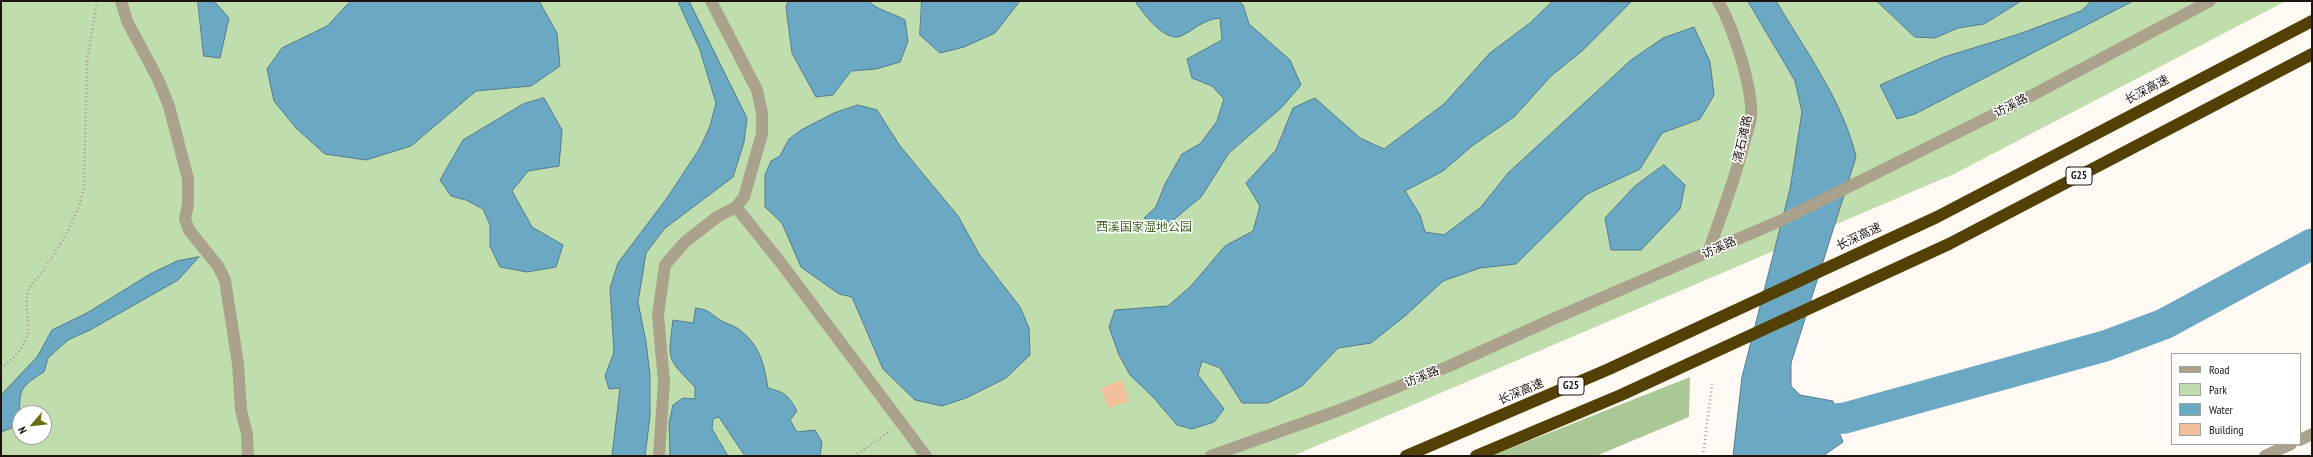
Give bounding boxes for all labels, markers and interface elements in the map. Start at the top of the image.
street label: 长深高速 [2122,72,2172,108]
street label: 访溪路 [1992,91,2030,121]
street label: 清石滩路 [1731,114,1755,164]
road number: G25 [2066,167,2092,185]
street label: 长深高速 [1834,220,1884,254]
park label: 西溪国家湿地公园 [1096,221,1192,235]
street label: 访溪路 [1700,234,1738,262]
legend [2171,353,2301,445]
text: Road [2209,362,2229,377]
street label: 访溪路 [1403,364,1441,390]
street label: 长深高速 [1496,376,1546,408]
road number: G25 [1558,377,1584,395]
text: Park [2209,382,2227,397]
text: Water [2209,402,2233,417]
north arrow [12,405,52,445]
text: Building [2209,422,2244,437]
text: N [15,424,30,436]

